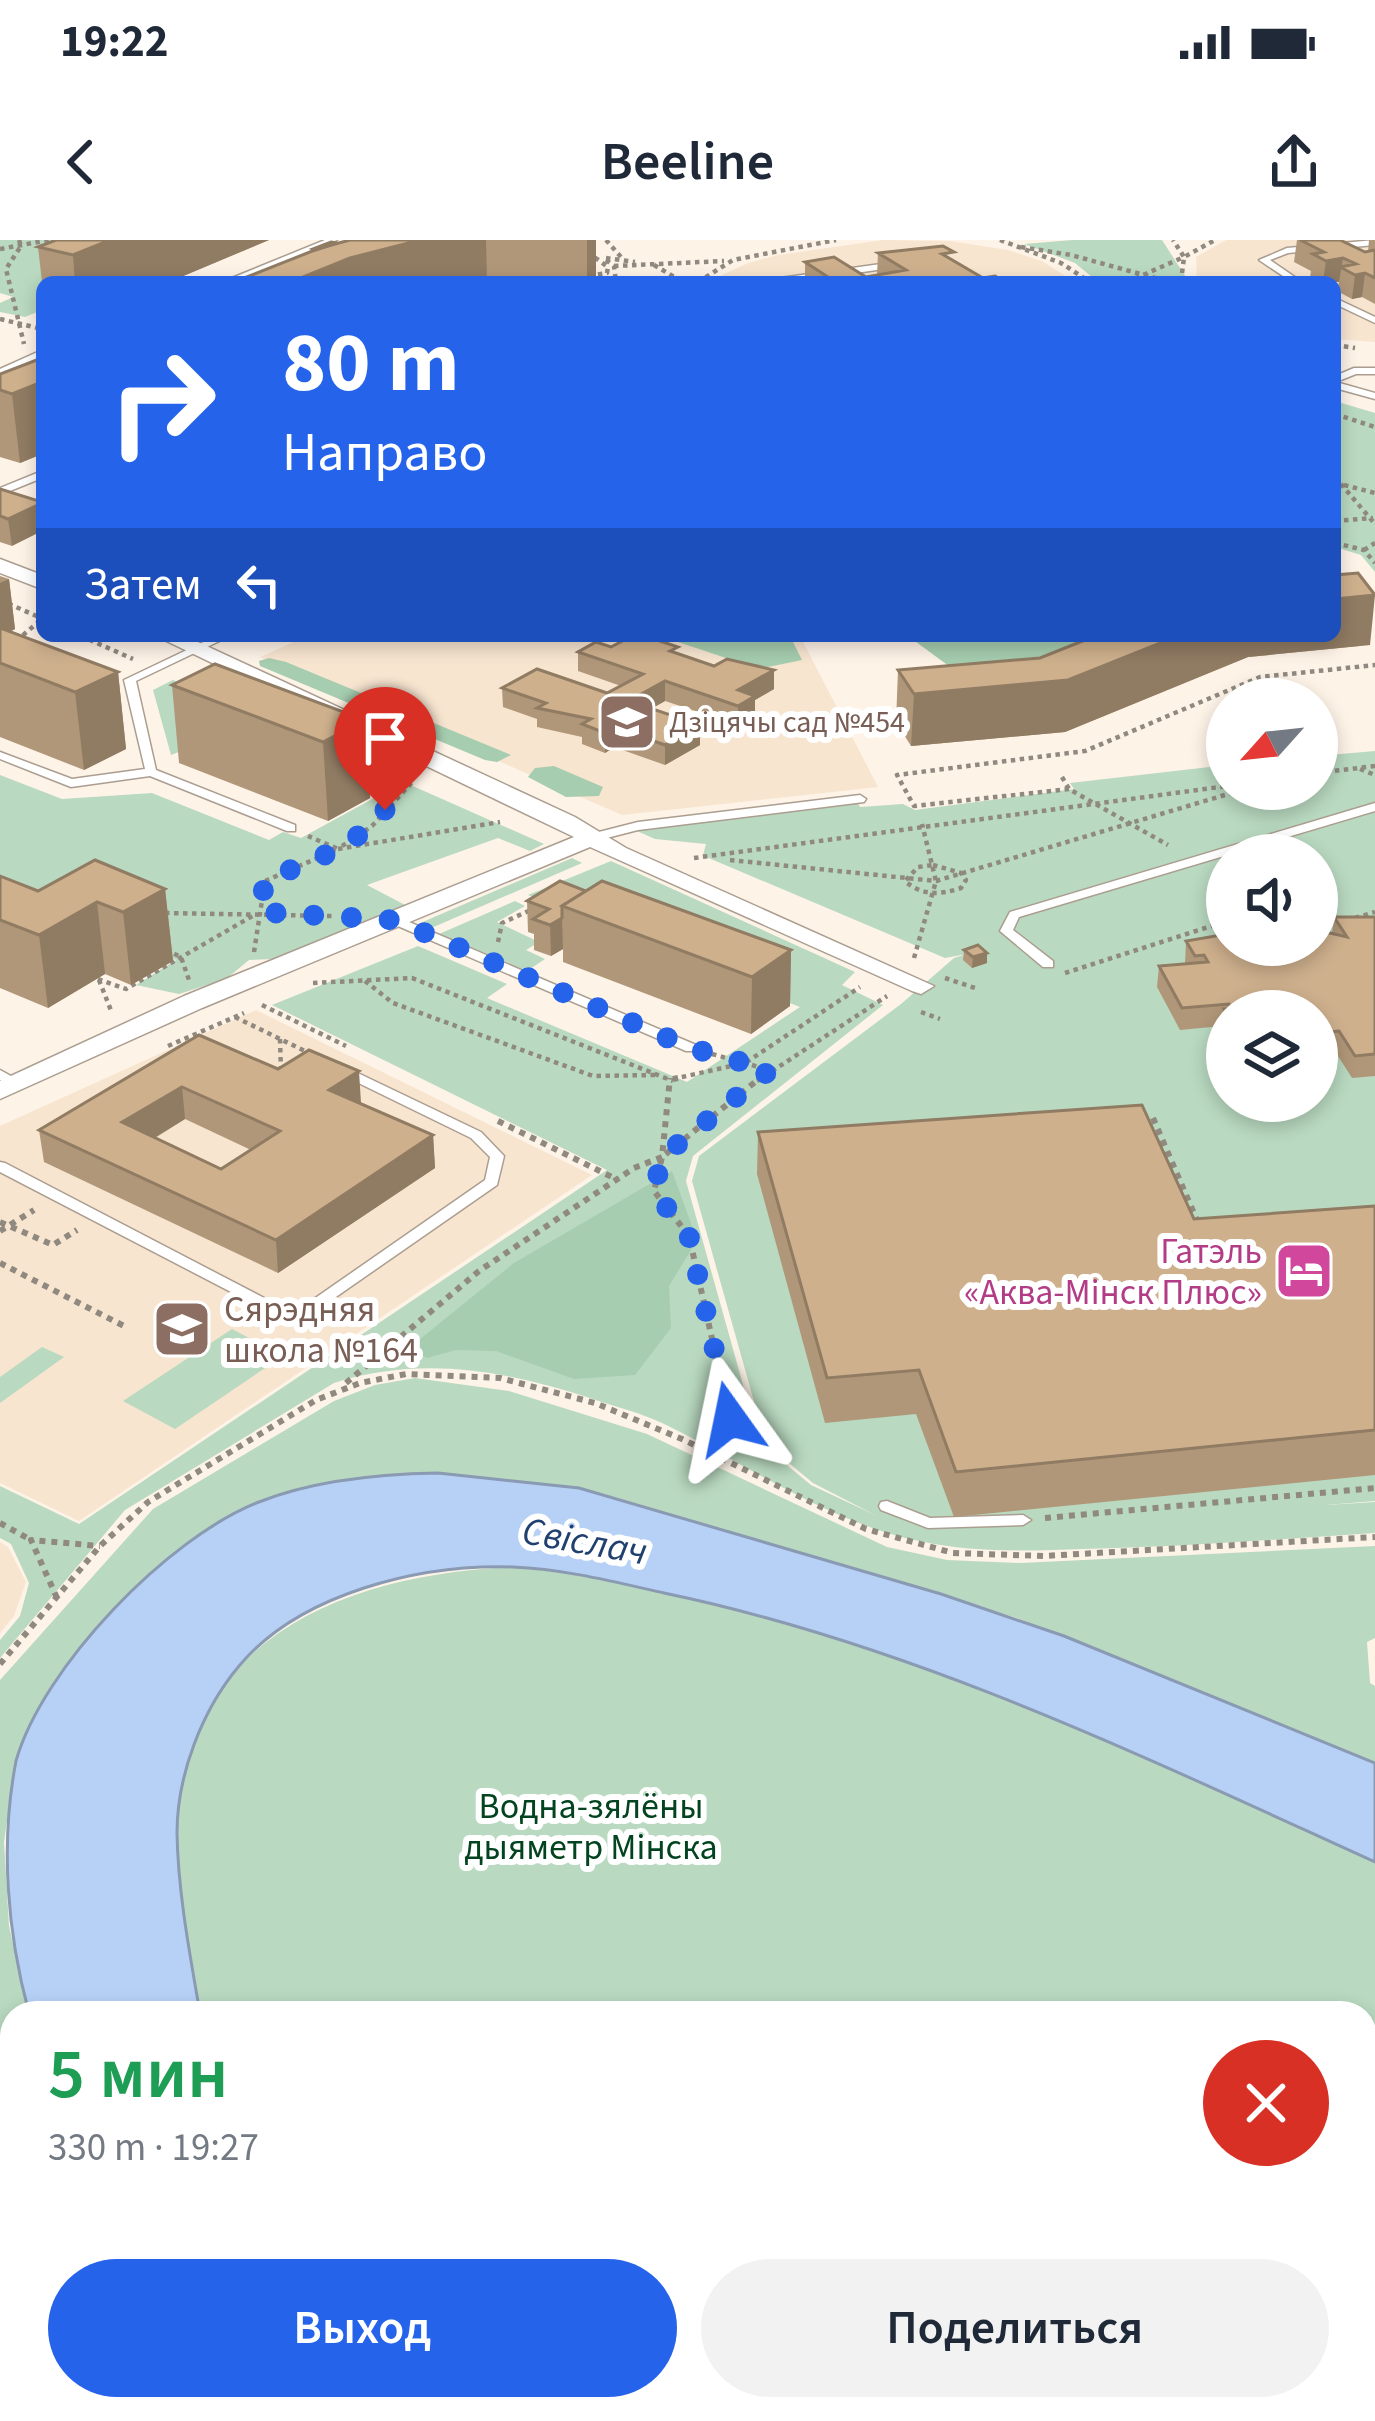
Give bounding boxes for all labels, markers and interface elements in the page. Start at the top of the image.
text: 19:22 [60,10,169,74]
text: Beeline [601,124,774,201]
icon: back [48,129,114,195]
icon: share [1261,129,1327,195]
text: 80 m [282,304,460,424]
icon: right [84,324,240,480]
text: Направо [282,415,487,492]
icon: left [226,552,292,618]
text: Затем [84,553,202,617]
north arrow [1206,678,1338,810]
map controls [1206,678,1338,1122]
pin [334,687,436,810]
school or university icon: Дзіцячы сад №454 [596,691,658,753]
place label: Дзіцячы сад №454 [669,701,905,744]
icon: arrive [352,705,418,771]
button: sound [1206,834,1338,966]
button: layers [1206,990,1338,1122]
place label: Гатэль «Аква-Мінск Плюс» [964,1226,1262,1318]
hotel icon: Гатэль «Аква-Мінск Плюс» [1273,1240,1335,1302]
place label: Сярэдняя школа №164 [224,1284,418,1376]
school or university icon: Сярэдняя школа №164 [151,1298,213,1360]
position arrow [667,1356,793,1482]
water label: Свіслач [518,1503,652,1580]
park label: Водна-зялёны дыяметр Мінска [464,1781,718,1873]
text: 5 мин [48,2023,228,2126]
button: close [1203,2040,1329,2166]
text: 330 m · 19:27 [48,2120,259,2176]
button: Выход [48,2259,677,2397]
button: Поделиться [701,2259,1329,2397]

